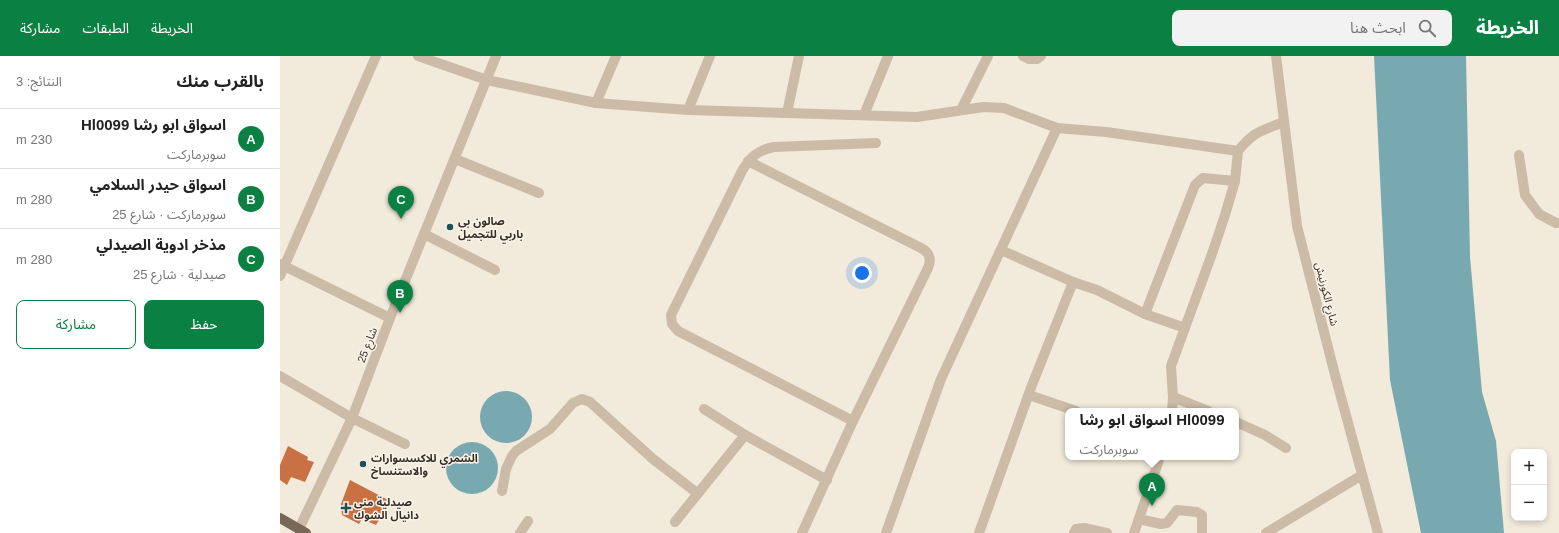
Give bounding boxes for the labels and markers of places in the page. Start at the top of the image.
pin: C [388,186,414,219]
place label: صالون بي باربي للتجميل [458,215,523,244]
marker: صالون بي باربي للتجميل [445,222,455,232]
pin: B [387,280,413,313]
place label: الشمري للاكسسوارات والاستنساخ [371,452,478,479]
marker: الشمري للاكسسوارات والاستنساخ [358,459,368,469]
pin: A [1139,473,1165,506]
place label: صيدلية منى دانيال الشوك [354,496,419,522]
marker: صيدلية منى دانيال الشوك [341,503,351,513]

